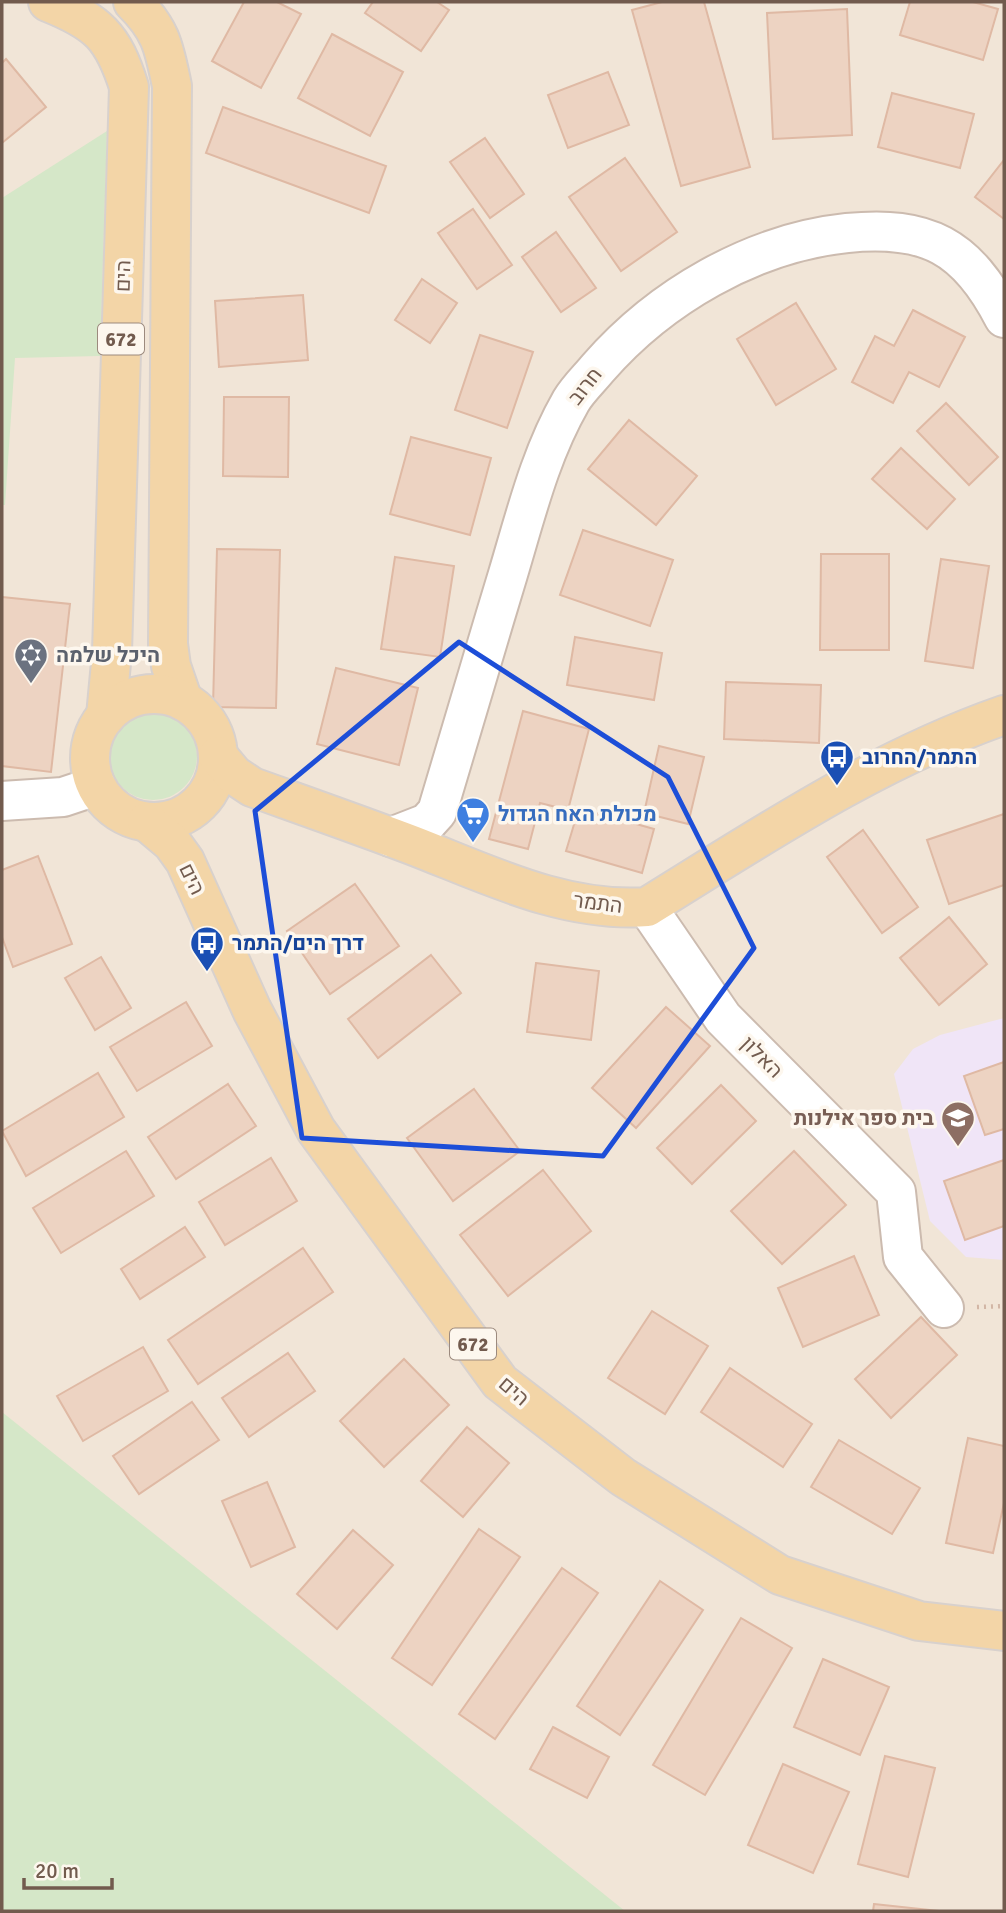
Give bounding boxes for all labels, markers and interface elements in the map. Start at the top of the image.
street label: הים [109,260,137,292]
road number: 672 [98,324,144,354]
street label: חרוב [562,362,608,410]
synagogue icon: היכל שלמה [12,636,50,685]
place label: היכל שלמה [56,642,160,668]
bus stop icon: התמר/החרוב [818,738,856,787]
place label: התמר/החרוב [862,744,977,770]
supermarket icon: מכולת האח הגדול [454,795,492,844]
place label: מכולת האח הגדול [498,801,657,827]
street label: הים [173,859,211,899]
street label: התמר [572,887,624,919]
bus stop icon: דרך הים/התמר [188,924,226,973]
place label: דרך הים/התמר [232,930,364,956]
street label: האלון [736,1031,788,1083]
school or university icon: בית ספר אילנות [939,1099,977,1148]
place label: בית ספר אילנות [794,1105,935,1131]
road number: 672 [450,1328,496,1360]
street label: הים [493,1371,535,1411]
scale bar [24,1846,112,1890]
text: 20 m [35,1858,79,1884]

